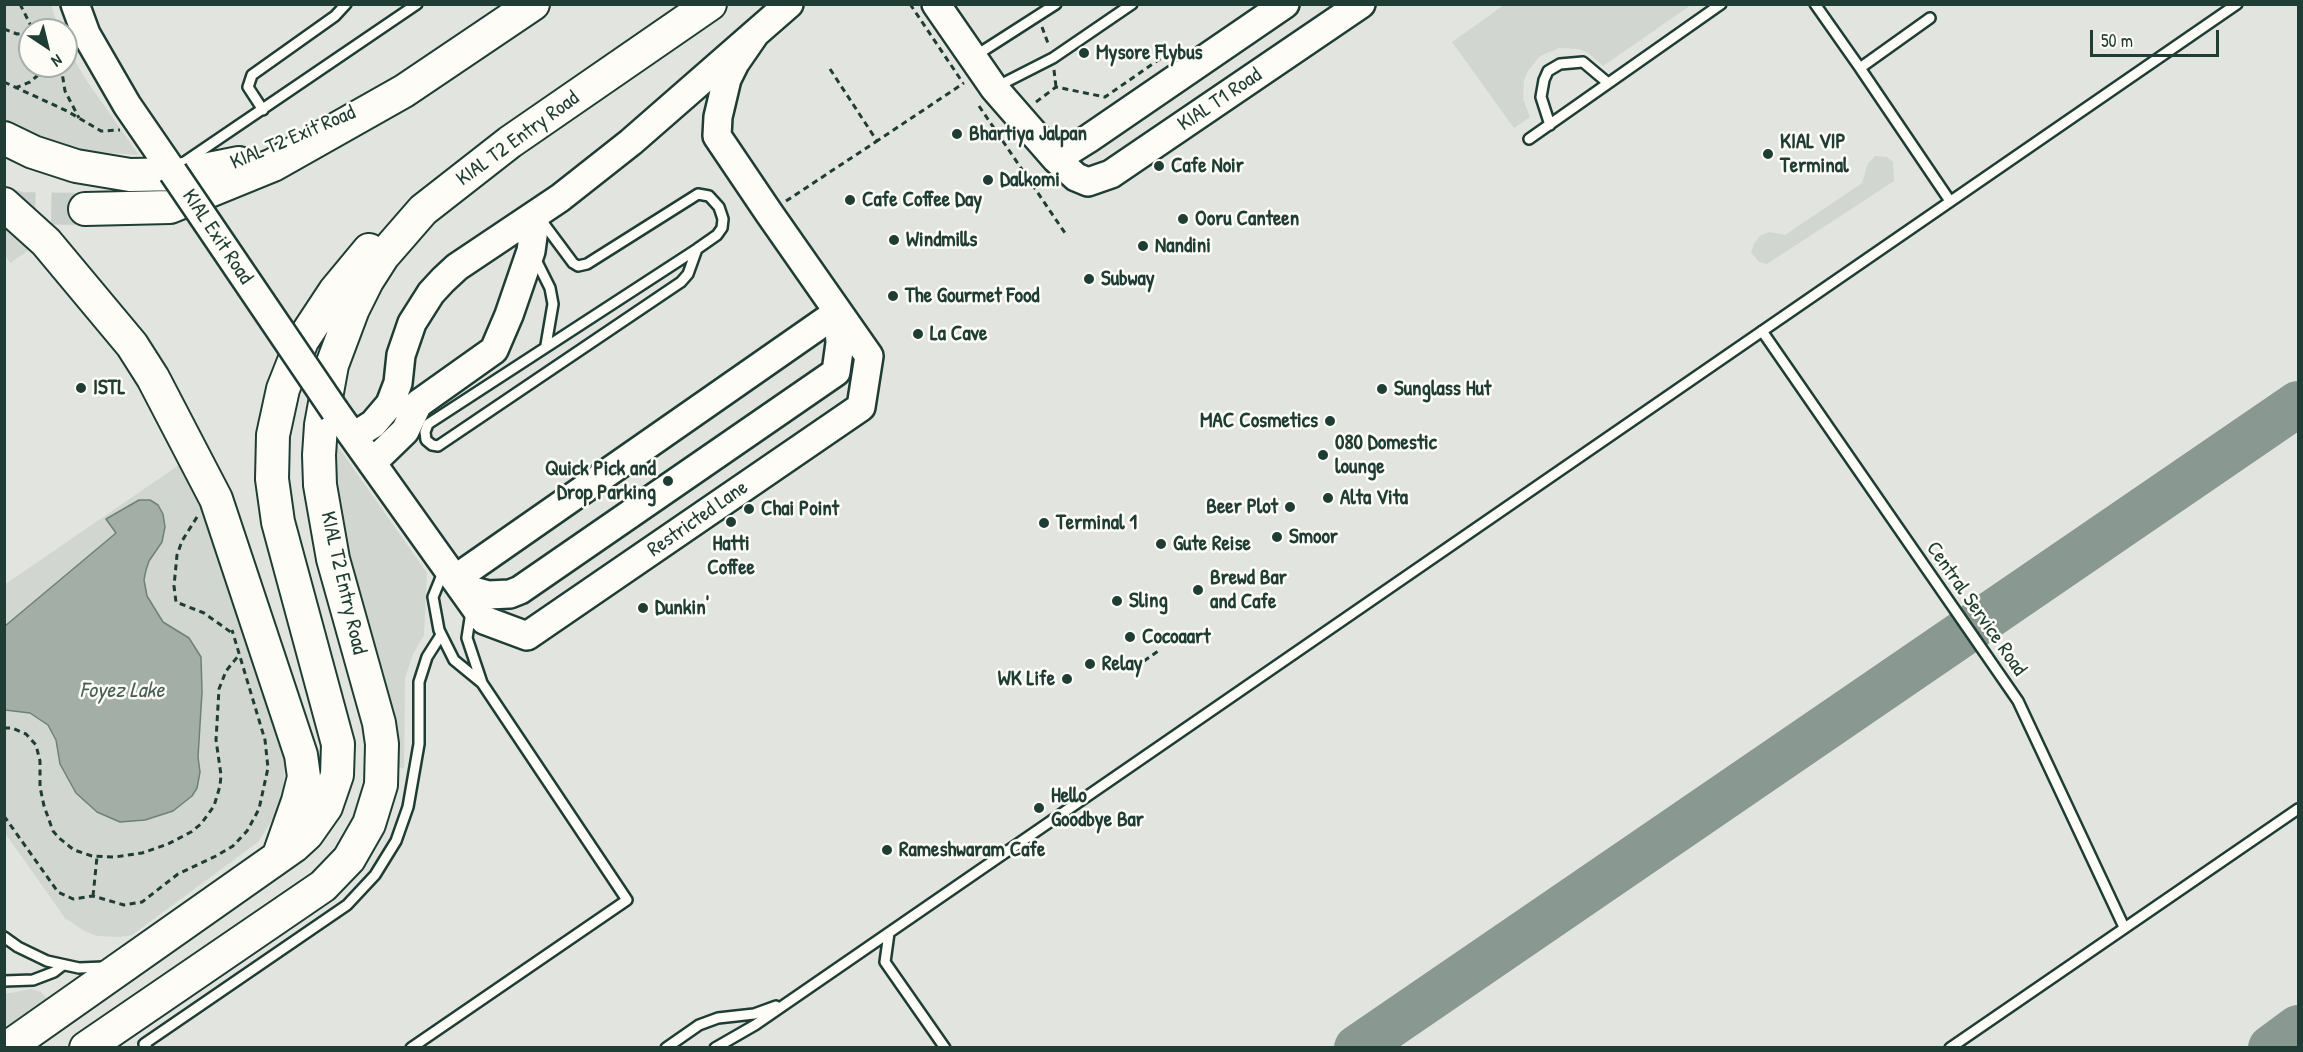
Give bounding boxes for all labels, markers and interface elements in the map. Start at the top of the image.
north arrow [18,18,78,78]
scale bar [2093,18,2222,56]
text: 50 m [2101,28,2133,53]
place label: Mysore Flybus [1096,40,1203,66]
marker: Mysore Flybus [1077,46,1091,60]
text: N [47,50,67,73]
street label: KIAL T1 Road [1173,63,1267,137]
street label: KIAL T2 Entry Road [452,86,584,192]
street label: KIAL T2 Exit Road [227,100,359,176]
place label: Bhartiya Jalpan [969,121,1087,147]
marker: Bhartiya Jalpan [950,127,964,141]
place label: KIAL VIP Terminal [1780,129,1849,179]
marker: KIAL VIP Terminal [1761,147,1775,161]
place label: Cafe Noir [1171,153,1244,179]
marker: Cafe Noir [1152,159,1166,173]
place label: Dalkomi [1000,167,1060,193]
marker: Dalkomi [981,173,995,187]
street label: KIAL Exit Road [176,185,258,289]
place label: Cafe Coffee Day [862,187,982,213]
marker: Cafe Coffee Day [843,193,857,207]
place label: Ooru Canteen [1195,206,1299,232]
marker: Ooru Canteen [1176,212,1190,226]
place label: Windmills [906,227,977,253]
marker: Windmills [887,233,901,247]
place label: Nandini [1155,233,1211,259]
marker: Nandini [1136,239,1150,253]
place label: Subway [1101,266,1155,292]
marker: Subway [1082,272,1096,286]
place label: The Gourmet Food [905,283,1040,309]
marker: The Gourmet Food [886,289,900,303]
place label: La Cave [930,321,987,347]
marker: La Cave [911,327,925,341]
place label: ISTL [93,375,125,401]
place label: Sunglass Hut [1394,376,1491,402]
marker: ISTL [74,381,88,395]
marker: Sunglass Hut [1375,382,1389,396]
place label: MAC Cosmetics [1200,408,1318,434]
marker: MAC Cosmetics [1323,414,1337,428]
place label: 080 Domestic lounge [1335,430,1437,480]
marker: 080 Domestic lounge [1316,448,1330,462]
place label: Quick Pick and Drop Parking [545,456,656,506]
marker: Quick Pick and Drop Parking [661,474,675,488]
street label: Restricted Lane [643,475,753,563]
place label: Alta Vita [1340,485,1408,511]
marker: Alta Vita [1321,491,1335,505]
place label: Beer Plot [1206,494,1278,520]
place label: Chai Point [761,496,839,522]
marker: Beer Plot [1283,500,1297,514]
marker: Chai Point [742,502,756,516]
street label: KIAL T2 Entry Road [314,509,372,657]
place label: Terminal 1 [1056,510,1137,536]
marker: Hatti Coffee [724,515,738,529]
marker: Terminal 1 [1037,516,1051,530]
place label: Smoor [1289,524,1338,550]
marker: Smoor [1270,530,1284,544]
place label: Hatti Coffee [707,531,755,581]
place label: Gute Reise [1173,531,1251,557]
marker: Gute Reise [1154,537,1168,551]
street label: Central Service Road [1920,537,2032,681]
place label: Brewd Bar and Cafe [1210,565,1287,615]
marker: Brewd Bar and Cafe [1191,583,1205,597]
place label: Sling [1129,588,1168,614]
marker: Sling [1110,594,1124,608]
place label: Dunkin' [655,595,709,621]
marker: Dunkin' [636,601,650,615]
place label: Cocoaart [1142,624,1210,650]
marker: Cocoaart [1123,630,1137,644]
place label: Relay [1102,651,1143,677]
marker: Relay [1083,657,1097,671]
place label: WK Life [998,666,1055,692]
marker: WK Life [1060,672,1074,686]
water label: Foyez Lake [80,678,164,704]
place label: Hello Goodbye Bar [1051,783,1144,833]
marker: Hello Goodbye Bar [1032,801,1046,815]
place label: Rameshwaram Cafe [899,837,1045,863]
marker: Rameshwaram Cafe [880,843,894,857]

